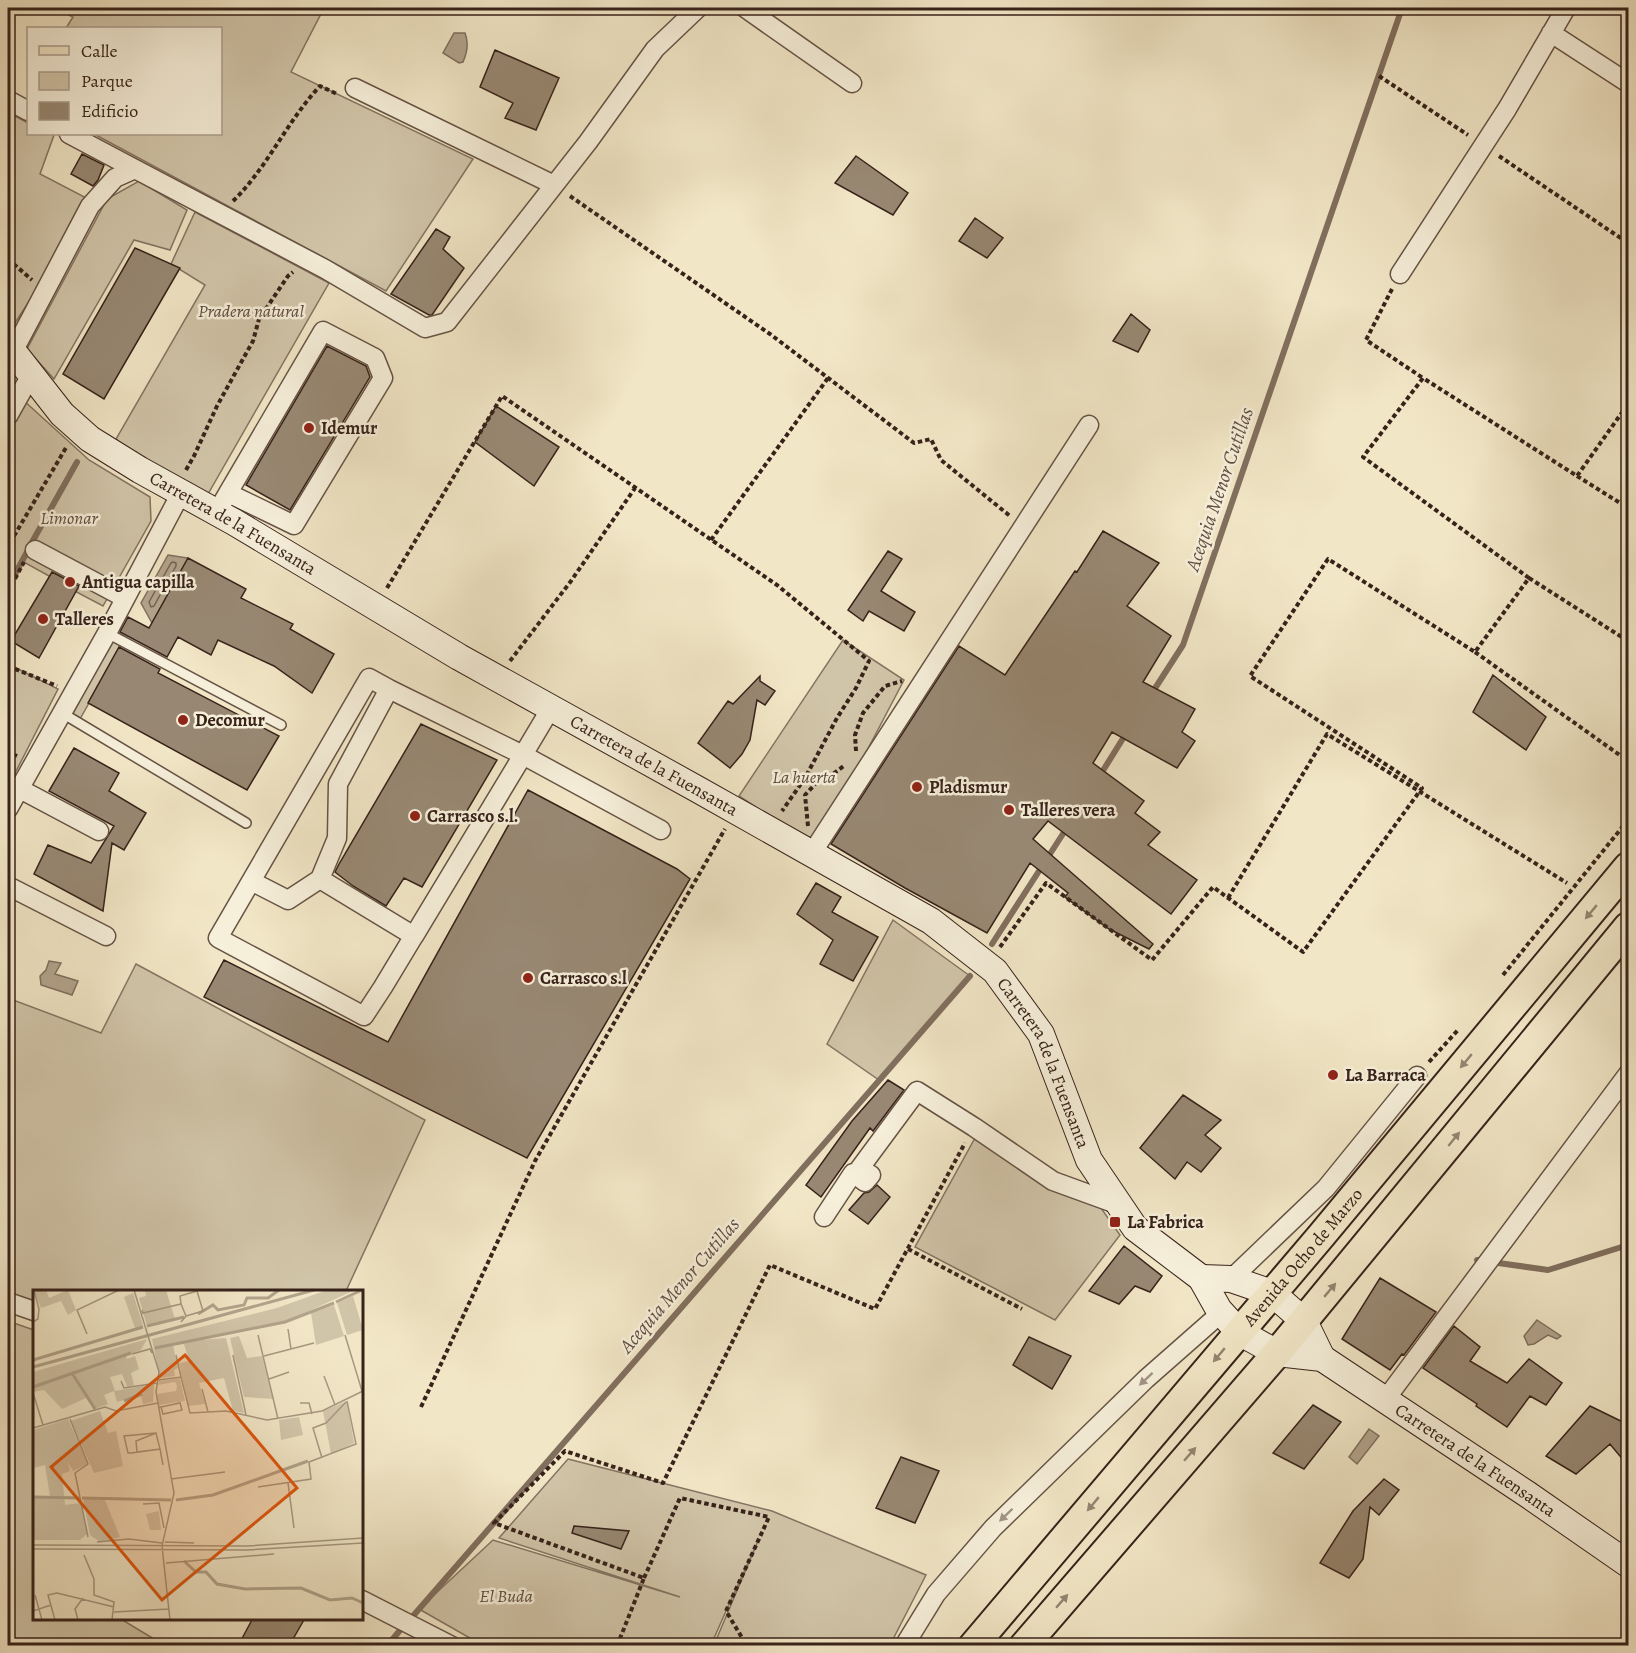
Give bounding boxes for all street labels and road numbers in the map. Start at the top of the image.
street label: Carretera de la Fuensanta [145,466,321,581]
street label: Carretera de la Fuensanta [566,709,743,822]
street label: Carretera de la Fuensanta [992,973,1096,1152]
street label: Avenida Ocho de Marzo [1237,1183,1368,1332]
street label: Carretera de la Fuensanta [1390,1398,1561,1523]

